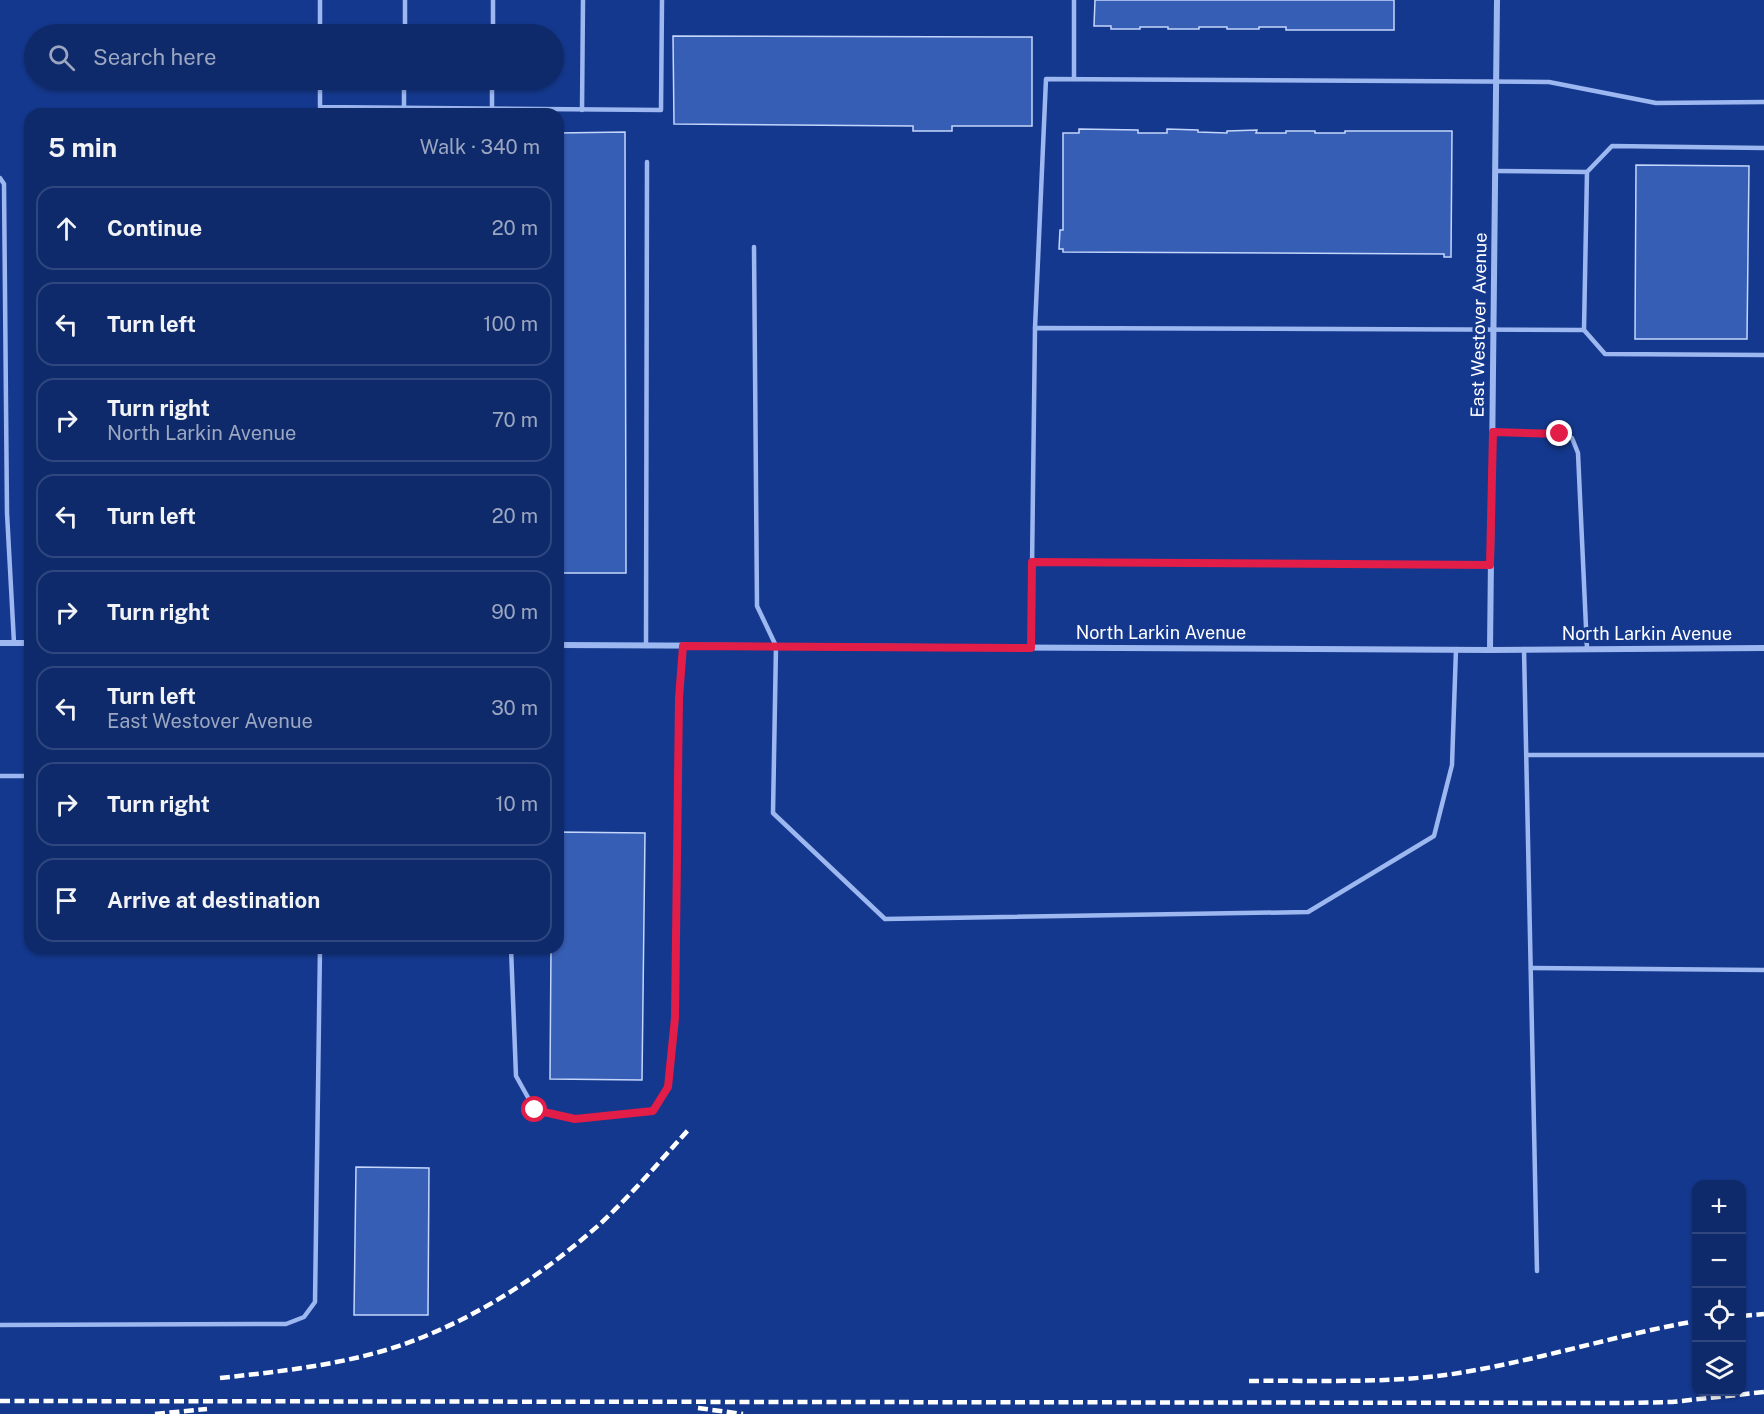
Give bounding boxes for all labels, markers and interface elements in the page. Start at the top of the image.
search box [24,24,564,90]
icon: search [45,41,78,74]
text: Search here [93,44,217,70]
text: 5 min [48,132,117,163]
text: Walk · 340 m [420,135,540,159]
icon: ahead [50,212,83,245]
text: Continue [107,215,202,241]
text: 20 m [492,216,538,240]
street label: East Westover Avenue [1466,232,1491,418]
icon: left [50,308,83,341]
text: Turn left [107,311,196,337]
text: 100 m [483,312,538,336]
text: Turn right [107,395,210,421]
icon: right [50,404,83,437]
text: 70 m [492,408,538,432]
route end [1546,420,1572,446]
text: North Larkin Avenue [107,421,296,445]
icon: left [50,500,83,533]
text: Turn left [107,503,196,529]
text: 20 m [492,504,538,528]
icon: right [50,596,83,629]
text: Turn right [107,599,210,625]
text: 90 m [491,600,538,624]
street label: North Larkin Avenue [1076,622,1246,643]
street label: North Larkin Avenue [1562,623,1732,644]
text: Turn left [107,683,196,709]
icon: left [50,692,83,725]
text: 30 m [491,696,538,720]
text: East Westover Avenue [107,709,313,733]
icon: right [50,788,83,821]
text: Turn right [107,791,210,817]
text: 10 m [495,792,538,816]
icon: arrive [50,884,83,917]
text: Arrive at destination [107,887,320,913]
route start [521,1096,547,1122]
map controls [1692,1180,1746,1396]
button: + [1692,1180,1746,1234]
button: − [1692,1234,1746,1288]
button: locate [1692,1288,1746,1342]
button: layers [1692,1342,1746,1396]

